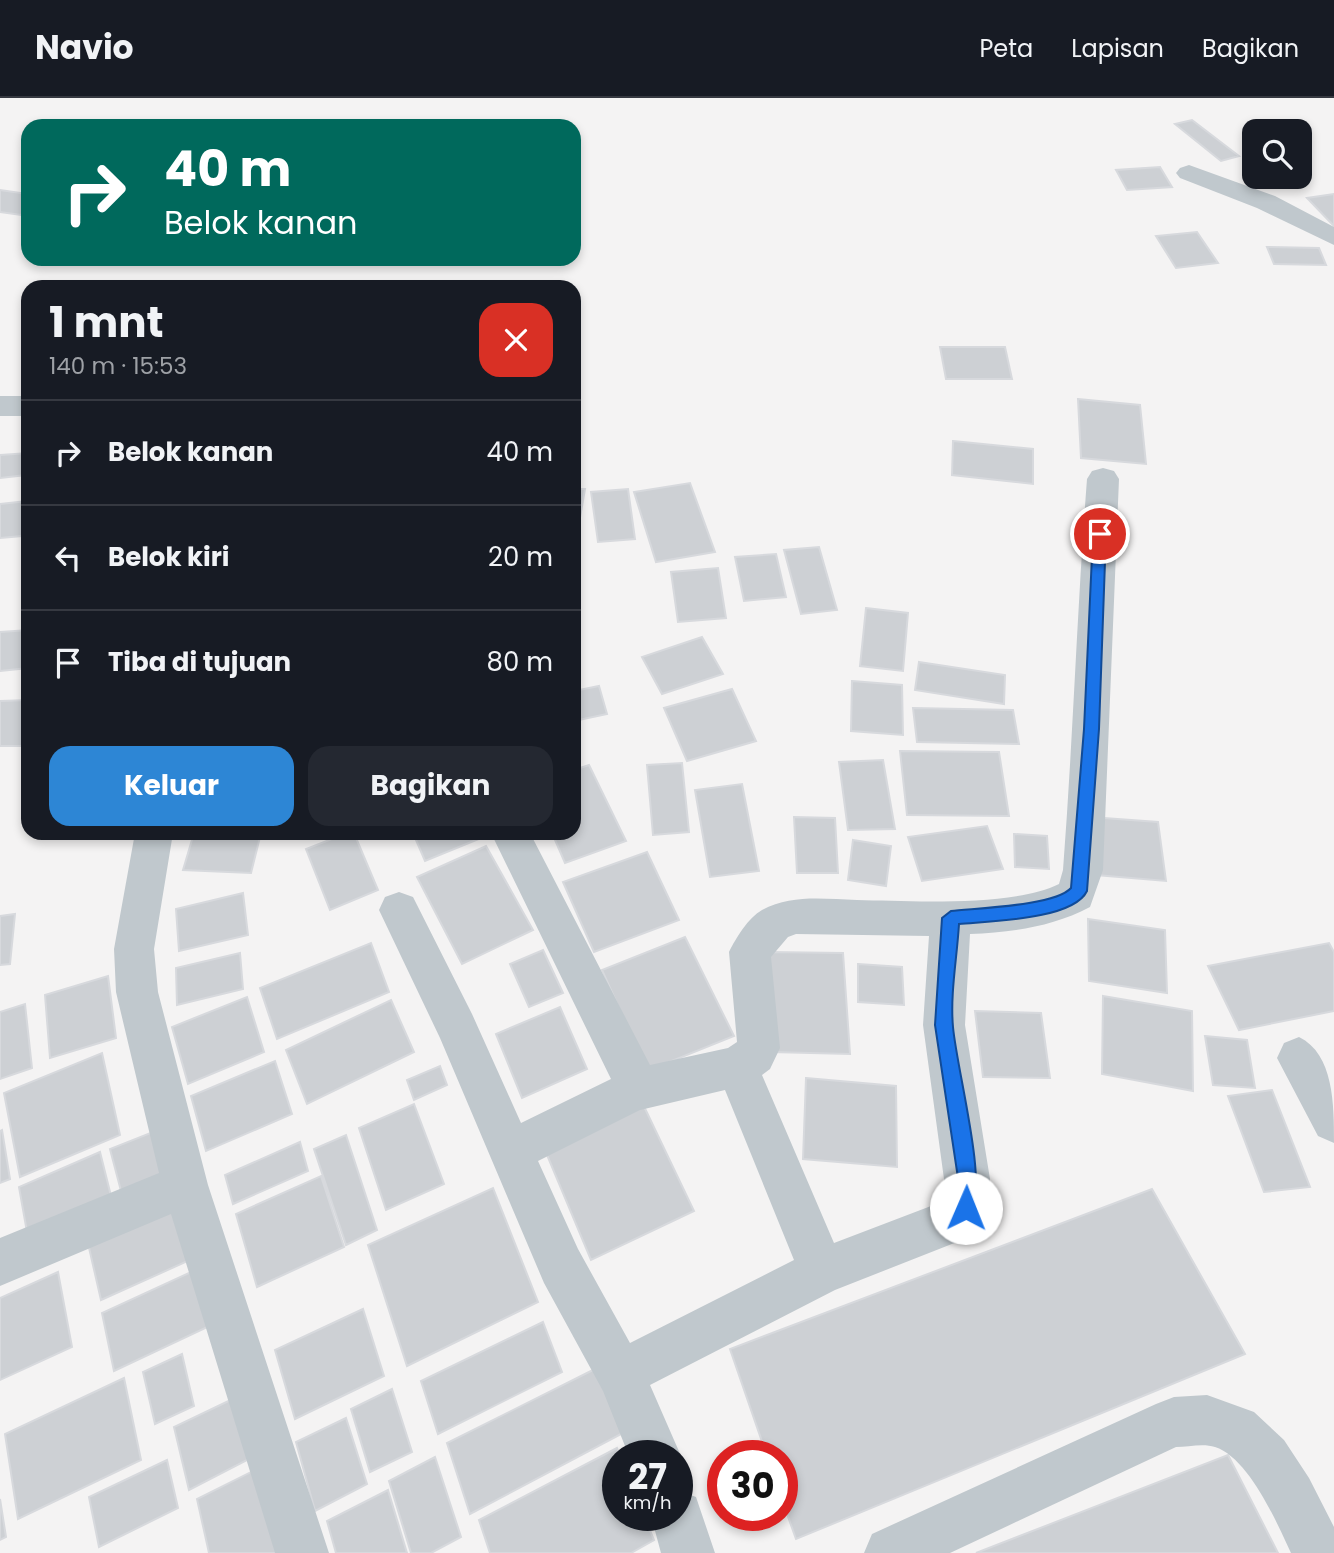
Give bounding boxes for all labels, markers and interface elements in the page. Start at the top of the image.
text: Navio [35,24,134,71]
text: Peta [979,32,1033,65]
text: Lapisan [1071,32,1164,65]
text: Bagikan [1202,32,1299,65]
map controls [1242,119,1312,189]
button: search [1242,119,1312,189]
text: 40 m [164,135,291,203]
icon: right [49,147,140,238]
text: Belok kanan [164,200,358,245]
text: 1 mnt [49,293,164,352]
button: close [479,303,553,377]
text: 140 m · 15:53 [49,350,187,382]
icon: right [49,434,87,472]
text: Belok kanan [108,434,273,470]
text: 40 m [487,434,553,470]
pin [1070,504,1130,564]
icon: arrive [1081,515,1119,553]
icon: left [49,539,87,577]
text: Belok kiri [108,539,230,575]
text: 20 m [488,539,553,575]
icon: arrive [49,644,87,682]
text: Tiba di tujuan [108,644,291,680]
text: 80 m [487,644,553,680]
button: Keluar [49,746,294,826]
button: Bagikan [308,746,553,826]
position arrow [929,1171,1003,1245]
speed limit sign: 30 [707,1440,798,1531]
text: 27 [628,1452,667,1501]
text: km/h [624,1490,671,1515]

